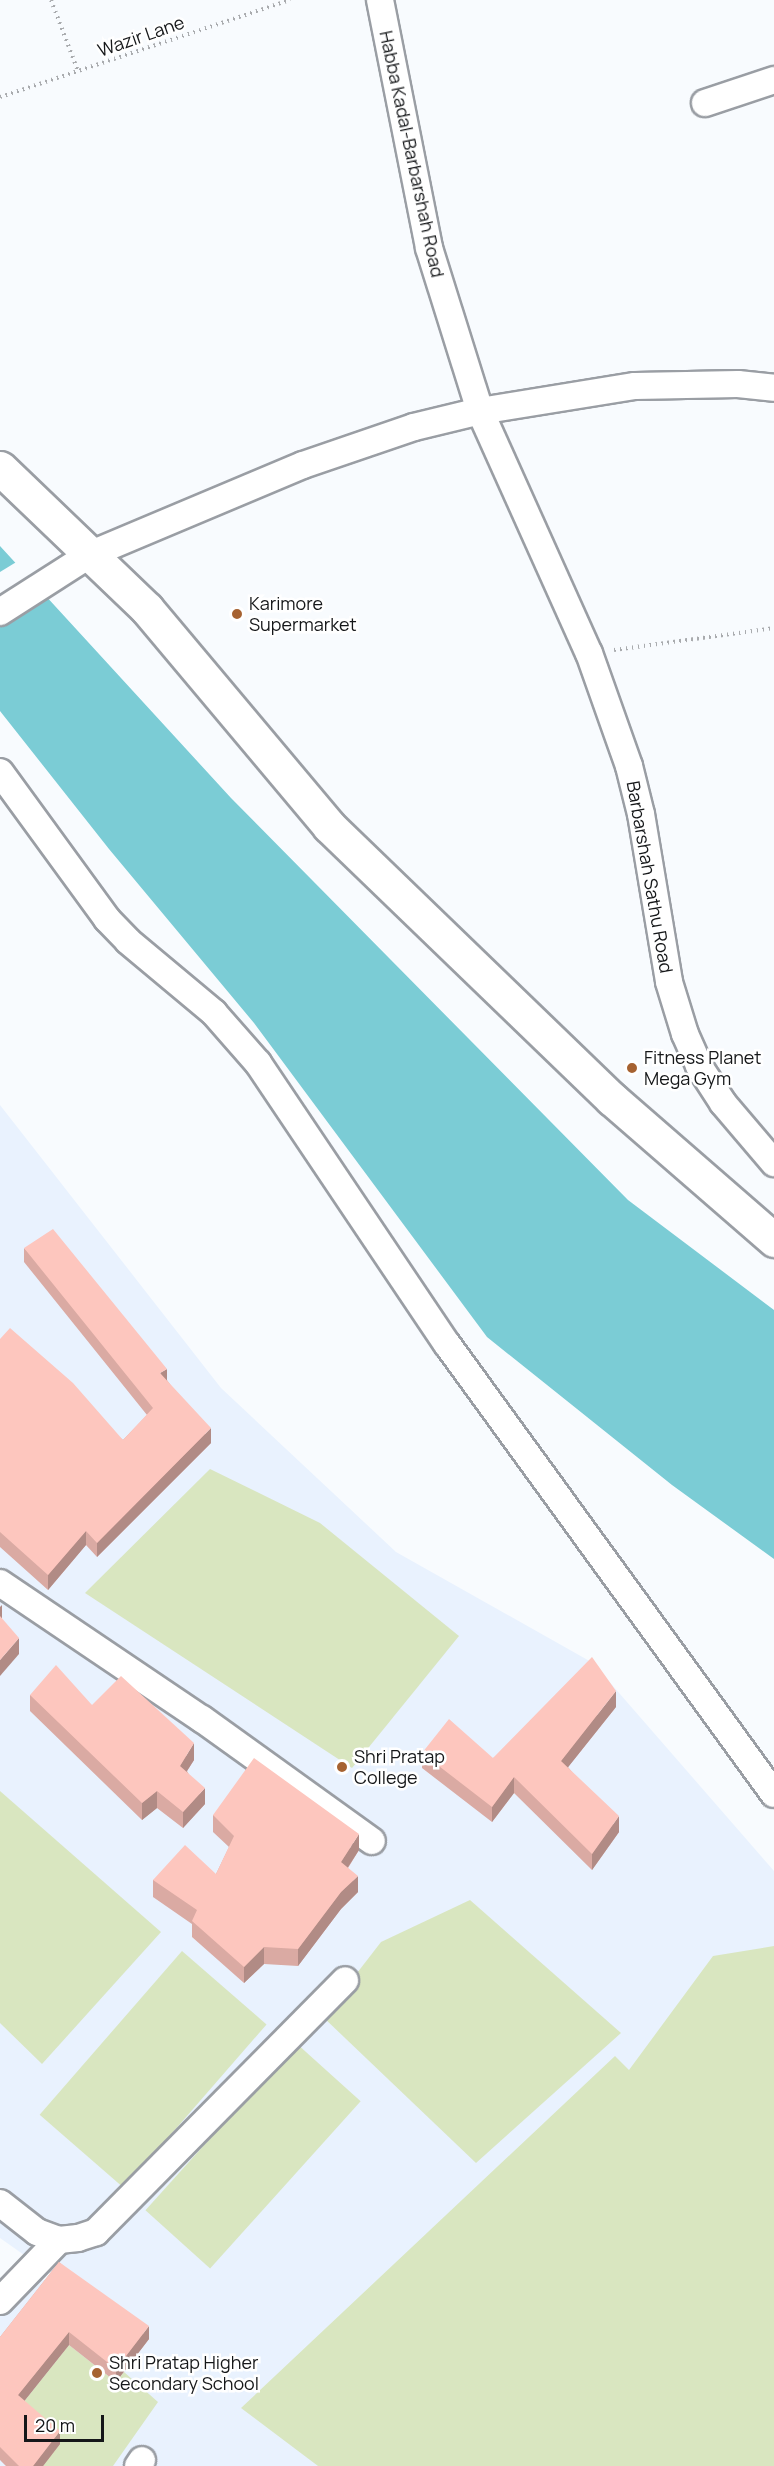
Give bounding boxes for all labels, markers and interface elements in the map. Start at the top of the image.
street label: Wazir Lane [95,11,187,61]
street label: Habba Kadal-Barbarshah Road [375,29,449,279]
place label: Karimore Supermarket [249,593,357,636]
marker: Karimore Supermarket [230,607,244,621]
street label: Barbarshah Sathu Road [622,779,678,975]
place label: Fitness Planet Mega Gym [644,1047,762,1090]
marker: Fitness Planet Mega Gym [625,1061,639,1075]
place label: Shri Pratap College [354,1746,445,1788]
marker: Shri Pratap College [335,1760,349,1774]
place label: Shri Pratap Higher Secondary School [109,2352,259,2394]
marker: Shri Pratap Higher Secondary School [90,2366,104,2380]
scale bar [27,2403,106,2441]
text: 20 m [35,2413,75,2437]

